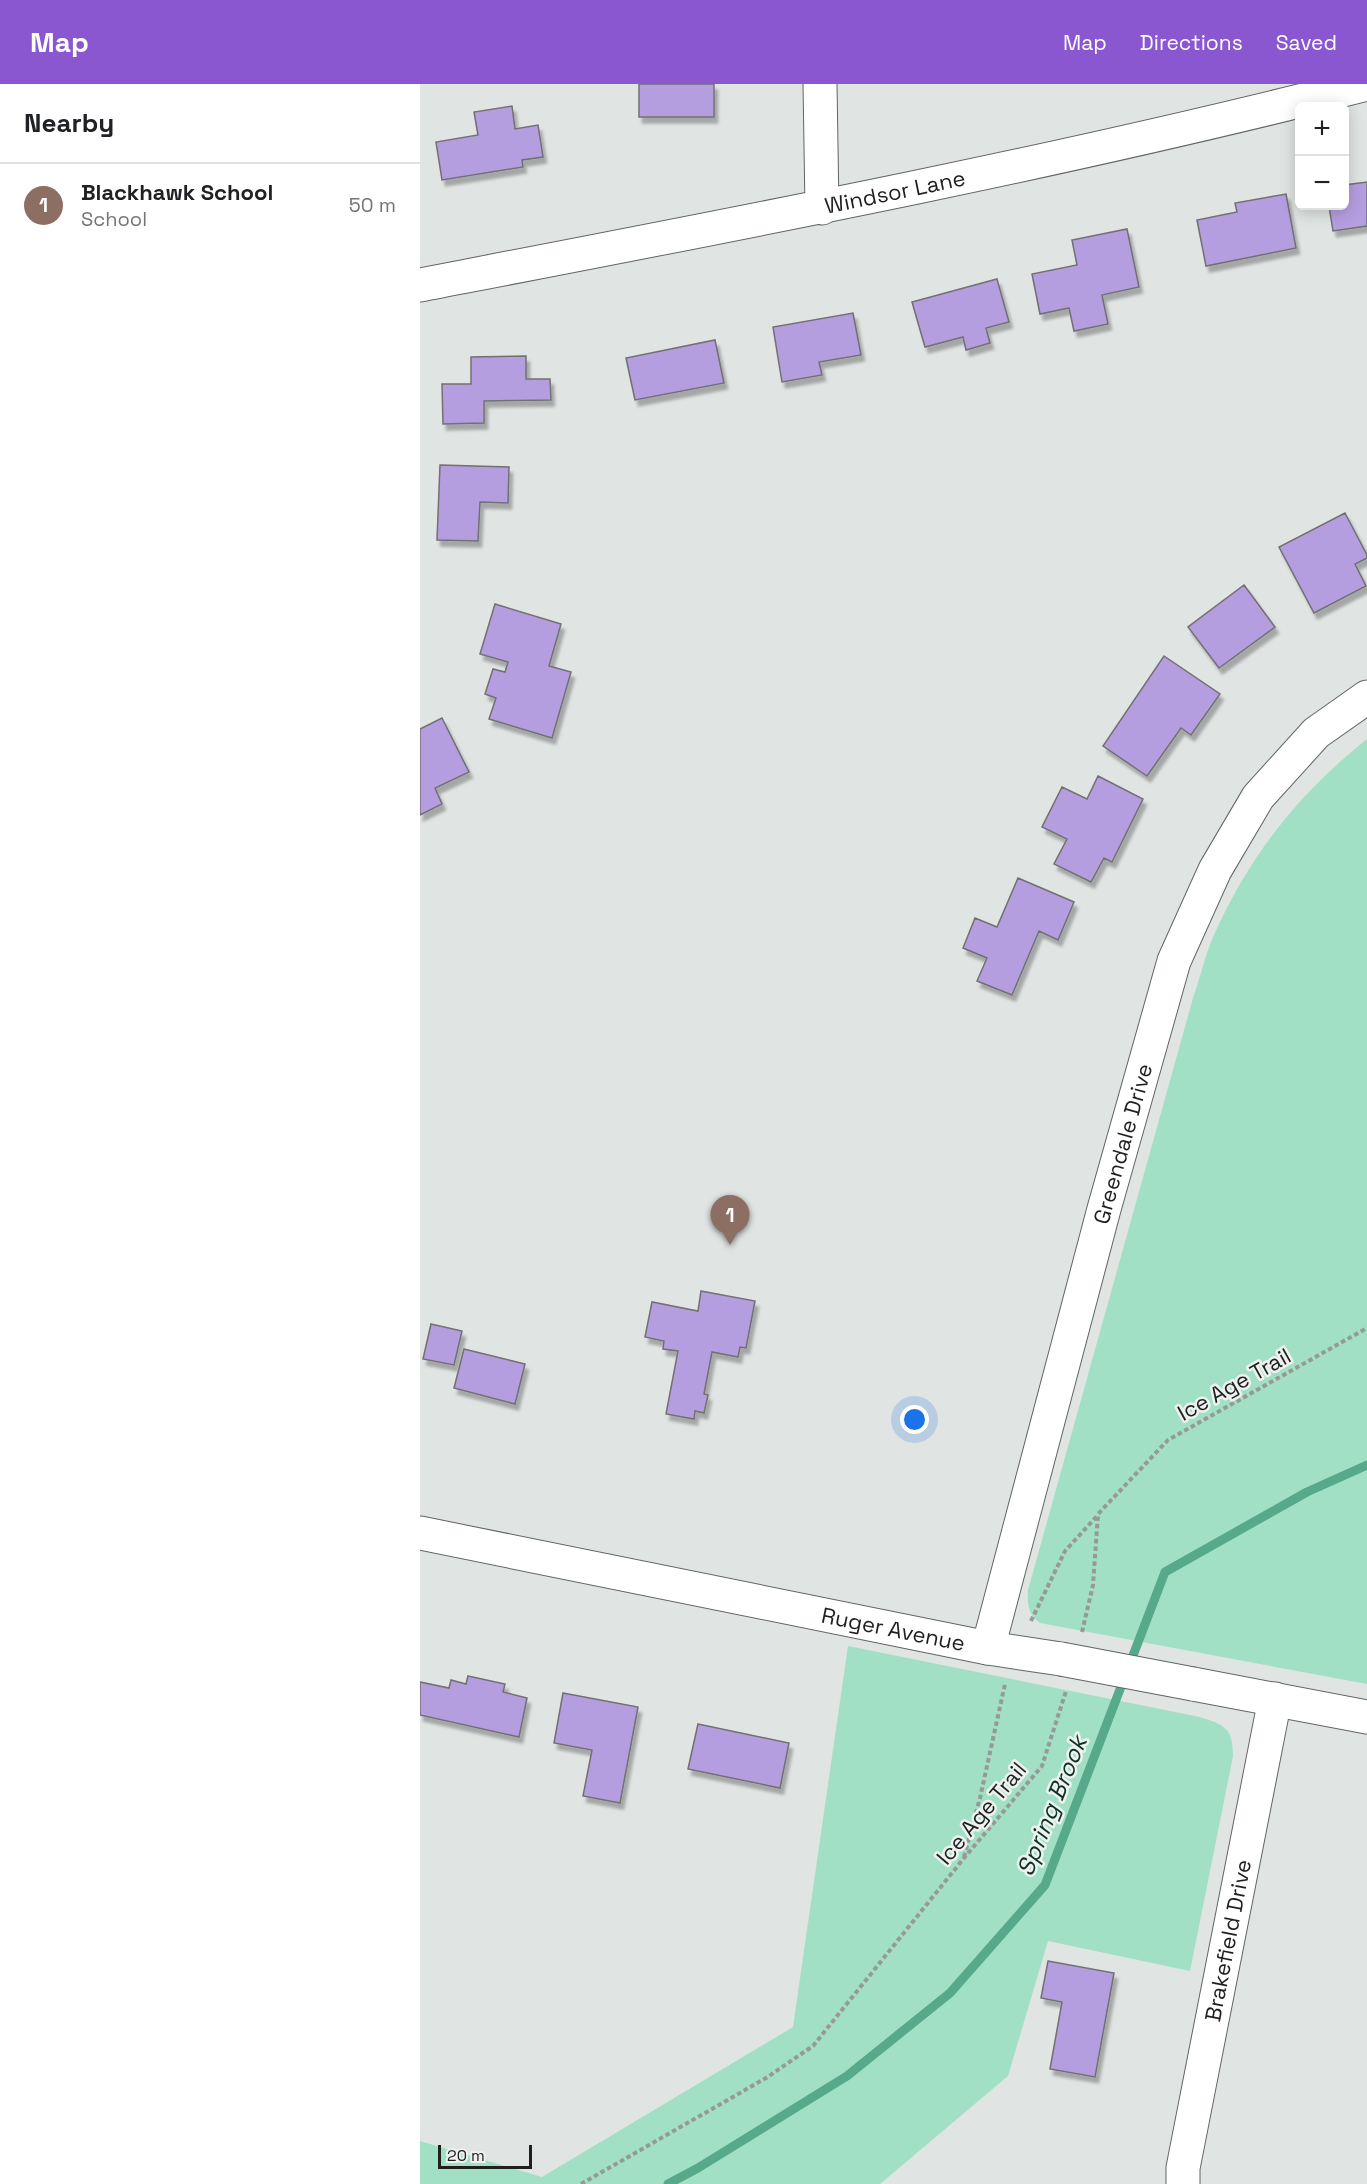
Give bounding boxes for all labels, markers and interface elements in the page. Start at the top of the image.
text: Map [30,24,89,60]
text: Map [1063,29,1107,56]
text: Directions [1140,29,1243,56]
text: Saved [1276,29,1337,56]
map controls [1295,102,1349,210]
button: + [1295,102,1349,156]
text: Nearby [24,106,114,140]
button: − [1295,156,1349,210]
street label: Windsor Lane [822,163,968,220]
text: Blackhawk School [81,178,273,206]
text: 1 [39,192,48,218]
text: 50 m [349,192,396,218]
text: School [81,206,147,232]
street label: Greendale Drive [1087,1060,1158,1227]
pin: 1 [710,1196,750,1245]
street label: Ice Age Trail [1172,1341,1296,1427]
your location [900,1405,929,1434]
street label: Ruger Avenue [819,1601,968,1657]
water label: Spring Brook [1009,1728,1095,1880]
street label: Ice Age Trail [930,1756,1032,1870]
street label: Brakefield Drive [1198,1857,1257,2024]
scale bar [438,2142,532,2170]
text: 20 m [447,2145,485,2166]

